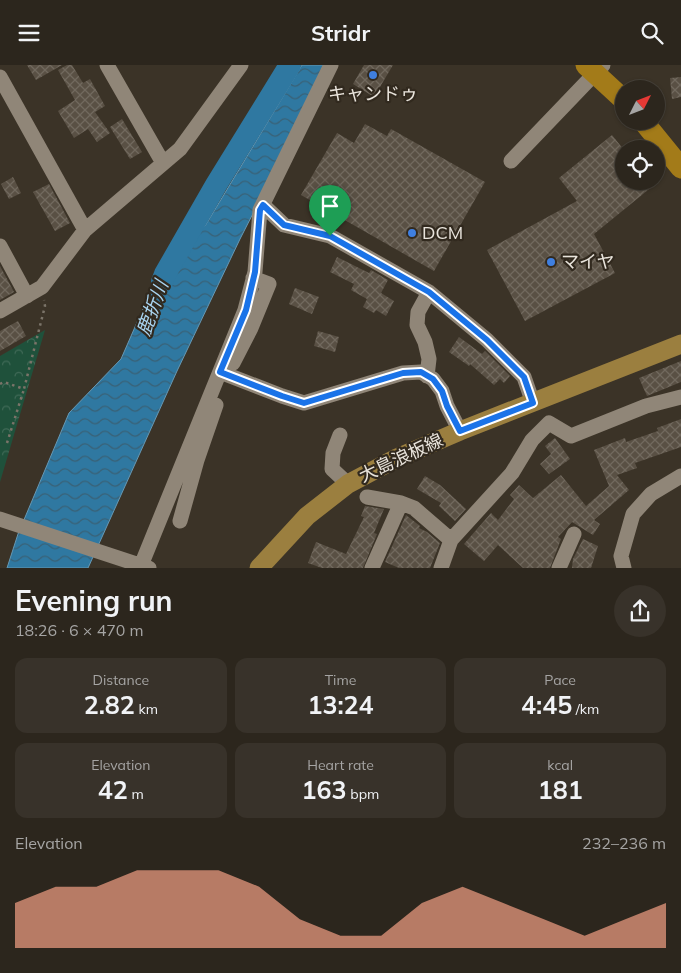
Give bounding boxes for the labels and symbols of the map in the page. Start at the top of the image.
marker: キャンドゥ [367,69,379,81]
north arrow [615,80,665,130]
place label: キャンドゥ [328,82,418,105]
pin [309,185,351,236]
place label: DCM [422,221,463,244]
marker: DCM [406,227,418,239]
place label: マイヤ [561,250,614,273]
marker: マイヤ [545,256,557,268]
water label: 鹿折川 [131,275,174,339]
street label: 大島浪板線 [355,428,446,487]

